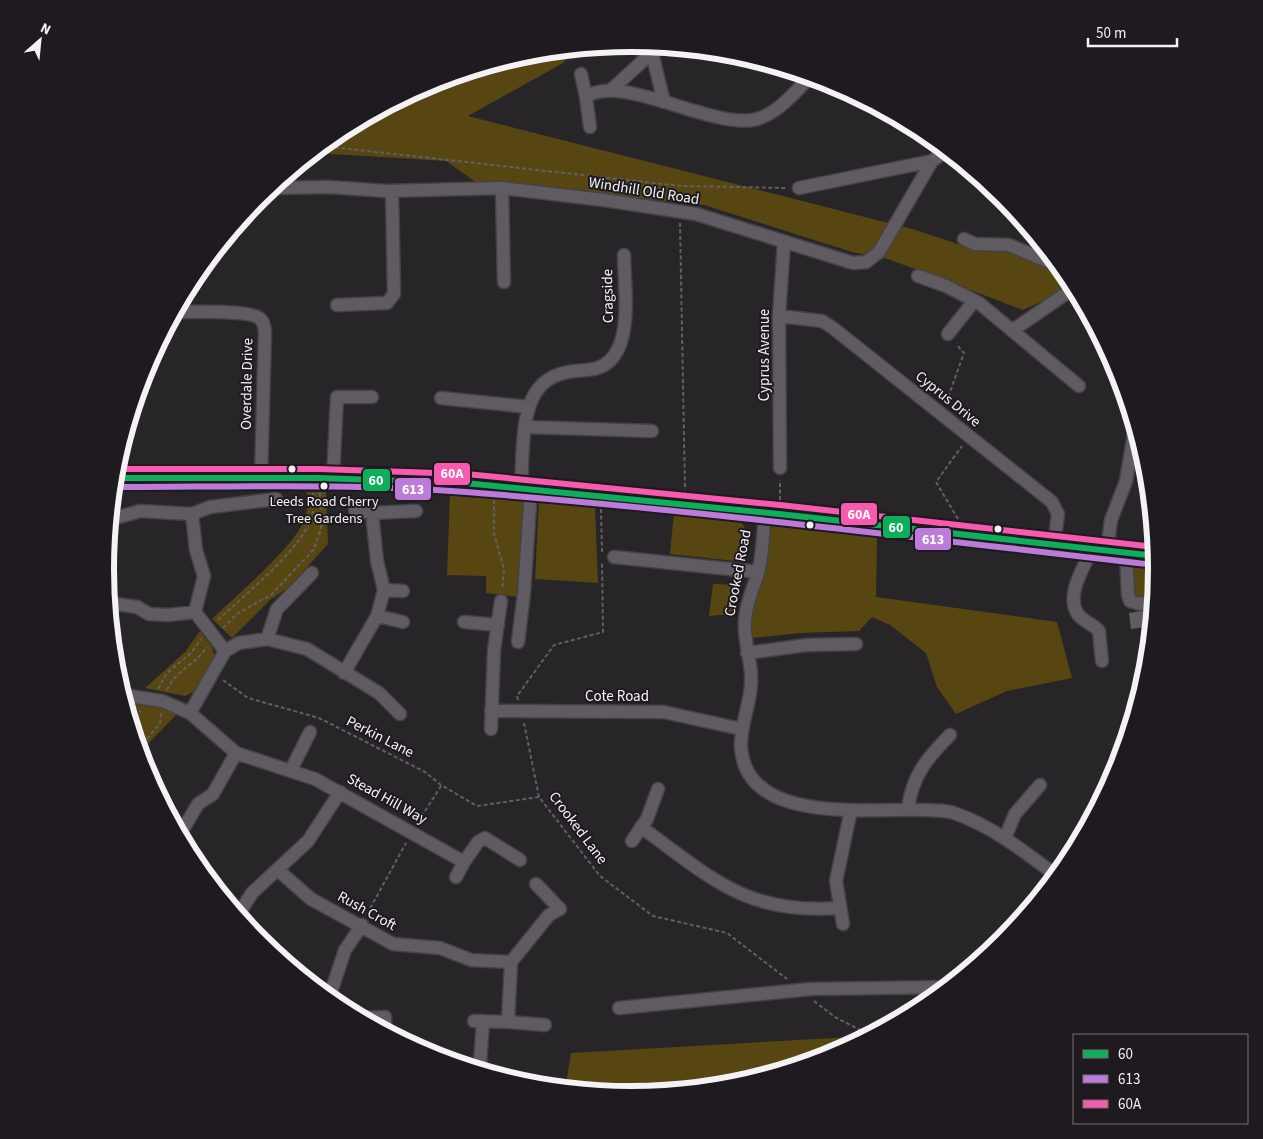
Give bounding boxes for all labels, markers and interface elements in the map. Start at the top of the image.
north arrow [15,15,65,65]
scale bar [1088,15,1177,47]
text: N [37,18,54,40]
text: 50 m [1096,23,1126,44]
street label: Windhill Old Road [587,172,701,210]
street label: Cragside [597,269,619,323]
street label: Cyprus Avenue [754,309,775,401]
street label: Overdale Drive [236,338,258,430]
street label: Cyprus Drive [911,366,985,432]
line badge: 60A [433,462,471,486]
unlabelled marker [287,464,297,474]
text: 60A [441,464,464,484]
line badge: 60 [362,468,391,492]
text: 60 [369,471,383,491]
line badge: 613 [394,477,432,501]
text: 613 [402,480,424,500]
marker: Leeds Road Cherry Tree Gardens [319,481,329,491]
place label: Leeds Road Cherry Tree Gardens [270,492,379,529]
line badge: 60A [840,502,878,526]
text: 60A [848,505,871,525]
line badge: 60 [882,515,911,539]
text: 60 [889,518,903,538]
unlabelled marker [805,520,815,530]
unlabelled marker [993,524,1003,534]
line badge: 613 [914,527,952,551]
street label: Crooked Road [719,528,757,618]
text: 613 [922,530,944,550]
street label: Cote Road [585,686,649,707]
street label: Perkin Lane [342,711,418,763]
street label: Stead Hill Way [343,768,431,830]
street label: Crooked Lane [544,787,612,869]
street label: Rush Croft [334,886,400,936]
legend [1073,1034,1248,1124]
text: 60 [1118,1044,1133,1065]
text: 613 [1118,1069,1140,1090]
text: 60A [1118,1094,1142,1115]

